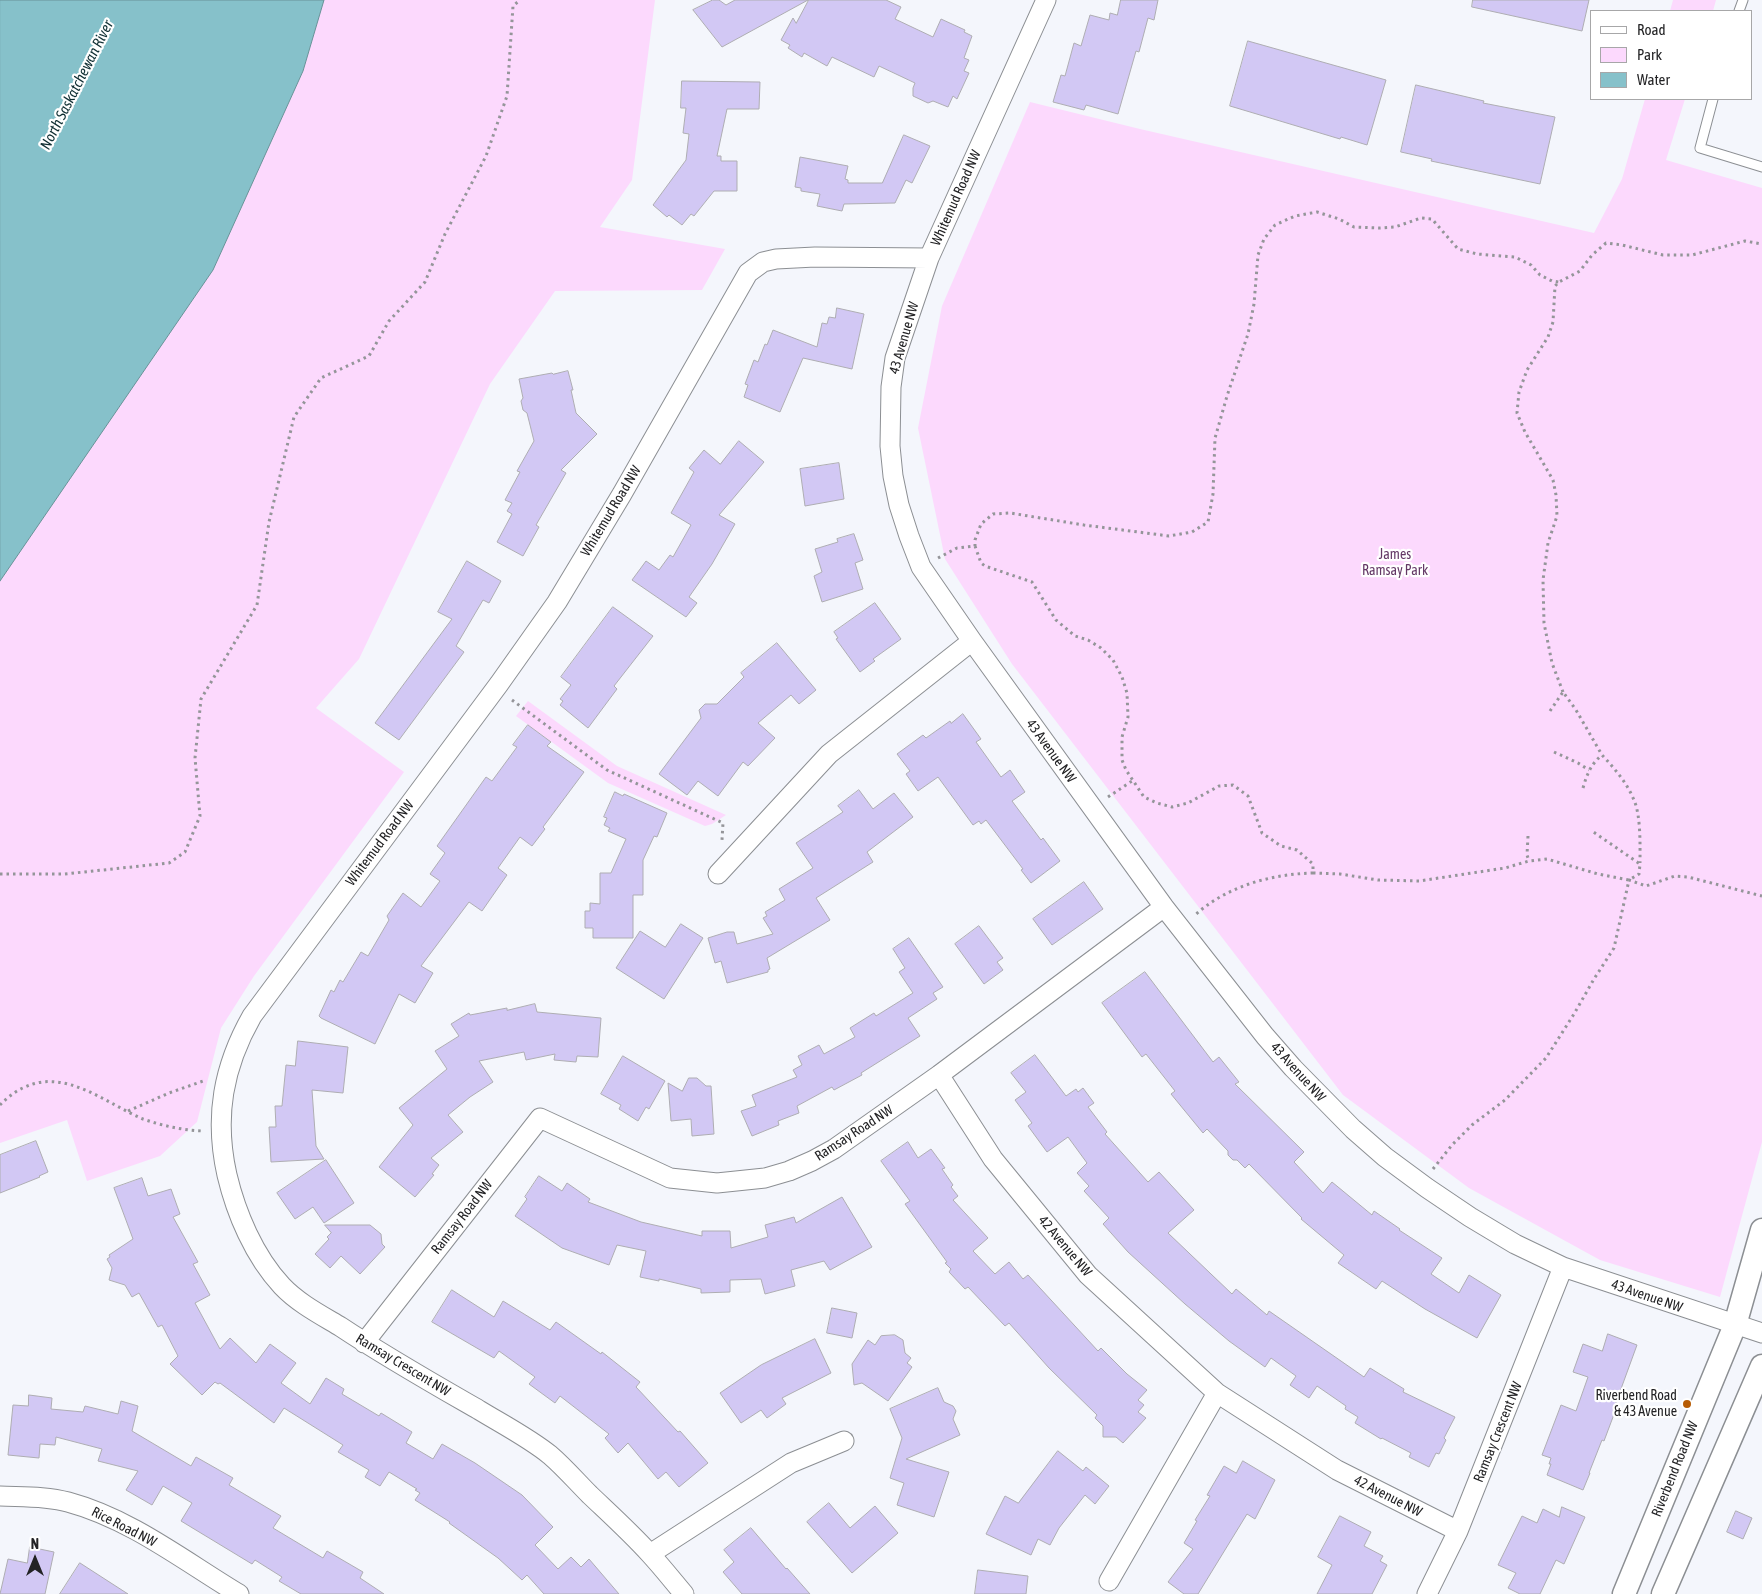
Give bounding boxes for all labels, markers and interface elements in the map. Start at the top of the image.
legend [1590,10,1752,100]
water label: North Saskatchewan River [37,17,117,153]
text: Road [1637,21,1666,38]
text: Park [1637,46,1662,63]
text: Water [1637,71,1670,88]
street label: Whitemud Road NW [927,148,985,248]
street label: 43 Avenue NW [886,300,922,376]
street label: Whitemud Road NW [577,463,645,559]
park label: James Ramsay Park [1362,547,1428,580]
street label: 43 Avenue NW [1022,716,1080,786]
street label: Whitemud Road NW [342,797,418,889]
street label: 43 Avenue NW [1267,1039,1329,1105]
street label: Ramsay Road NW [812,1102,896,1164]
street label: Ramsay Road NW [428,1176,496,1258]
street label: 42 Avenue NW [1035,1212,1095,1280]
street label: 43 Avenue NW [1609,1276,1685,1316]
street label: Ramsay Crescent NW [353,1330,453,1400]
street label: Ramsay Crescent NW [1470,1379,1526,1485]
place label: Riverbend Road & 43 Avenue [1596,1388,1677,1420]
marker: Riverbend Road & 43 Avenue [1681,1398,1693,1410]
street label: Riverbend Road NW [1648,1419,1702,1519]
street label: 42 Avenue NW [1351,1472,1425,1520]
street label: Rice Road NW [89,1503,159,1551]
north arrow [10,1534,60,1584]
text: N [31,1536,39,1552]

